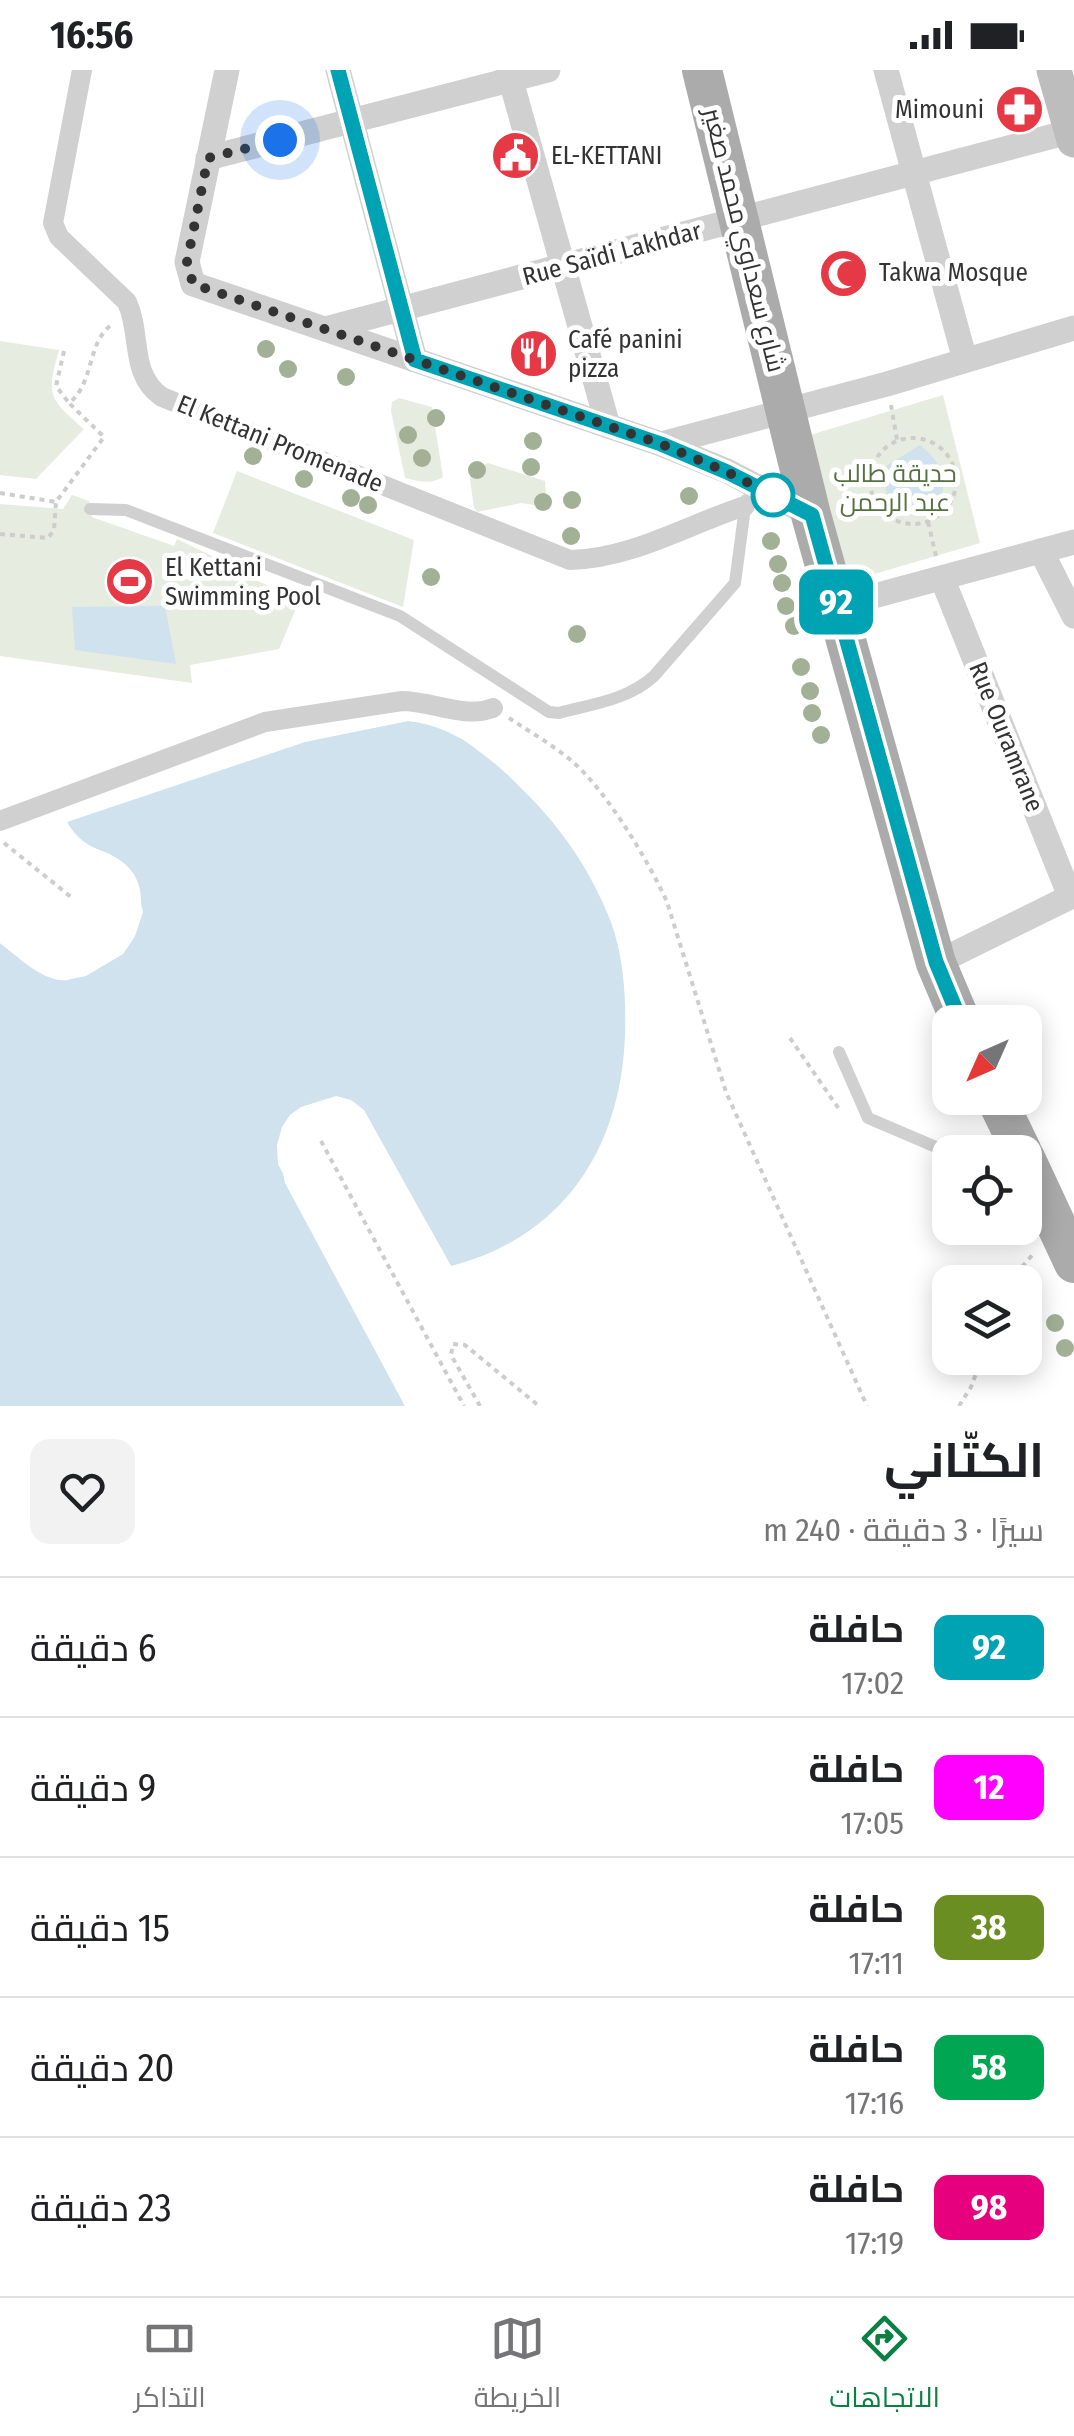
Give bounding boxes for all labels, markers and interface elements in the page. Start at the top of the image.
text: 16:56 [50,12,134,58]
pharmacy icon: Mimouni [993,84,1045,136]
place label: Mimouni [895,95,984,125]
street label: شارع سعداوي محمد صغير [692,103,791,376]
your location [255,115,305,165]
public building icon: EL-KETTANI [490,130,542,182]
place label: EL-KETTANI [551,141,662,171]
street label: Rue Saïdi Lakhdar [519,216,705,292]
mosque icon: Takwa Mosque [818,247,870,299]
place label: Takwa Mosque [879,258,1028,288]
place label: Café panini pizza [568,325,683,384]
restaurant icon: Café panini pizza [507,328,559,380]
street label: El Kettani Promenade [173,389,387,499]
park label: حديقة طالب عبد الرحمن [833,459,957,518]
unlabelled marker [752,474,794,516]
place label: El Kettani Swimming Pool [165,553,321,612]
sports icon: El Kettani Swimming Pool [104,556,156,608]
line badge: 92 [791,570,881,634]
text: 92 [819,581,853,623]
street label: Rue Ouramrane [962,658,1050,816]
north arrow [932,1005,1042,1115]
map controls [932,1005,1042,1375]
button: locate [932,1135,1042,1245]
button: layers [932,1265,1042,1375]
text: الكتّاني [884,1432,1044,1490]
button: heart [30,1439,135,1544]
text: سيرًا · 3 دقيقة · 240 m [763,1511,1044,1549]
text: حافلة [808,1606,904,1652]
text: 6 دقيقة [30,1625,157,1671]
text: 92 [972,1626,1006,1668]
text: 17:02 [841,1664,904,1702]
text: حافلة [808,1746,904,1792]
text: 9 دقيقة [30,1765,156,1811]
text: 12 [973,1766,1005,1808]
text: 17:05 [840,1804,904,1842]
text: حافلة [808,1886,904,1932]
text: 15 دقيقة [30,1905,170,1951]
text: 38 [971,1906,1007,1948]
text: 17:11 [849,1944,904,1982]
text: حافلة [808,2026,904,2072]
text: 20 دقيقة [30,2045,174,2091]
text: 58 [971,2046,1007,2088]
text: 17:16 [845,2084,904,2122]
text: حافلة [808,2166,904,2212]
text: 23 دقيقة [30,2185,172,2231]
text: 98 [971,2186,1007,2228]
text: 17:19 [845,2224,904,2262]
tab: التذاكر [134,2311,206,2423]
tab: الخريطة [474,2311,561,2423]
tab: الاتجاهات [829,2311,940,2423]

